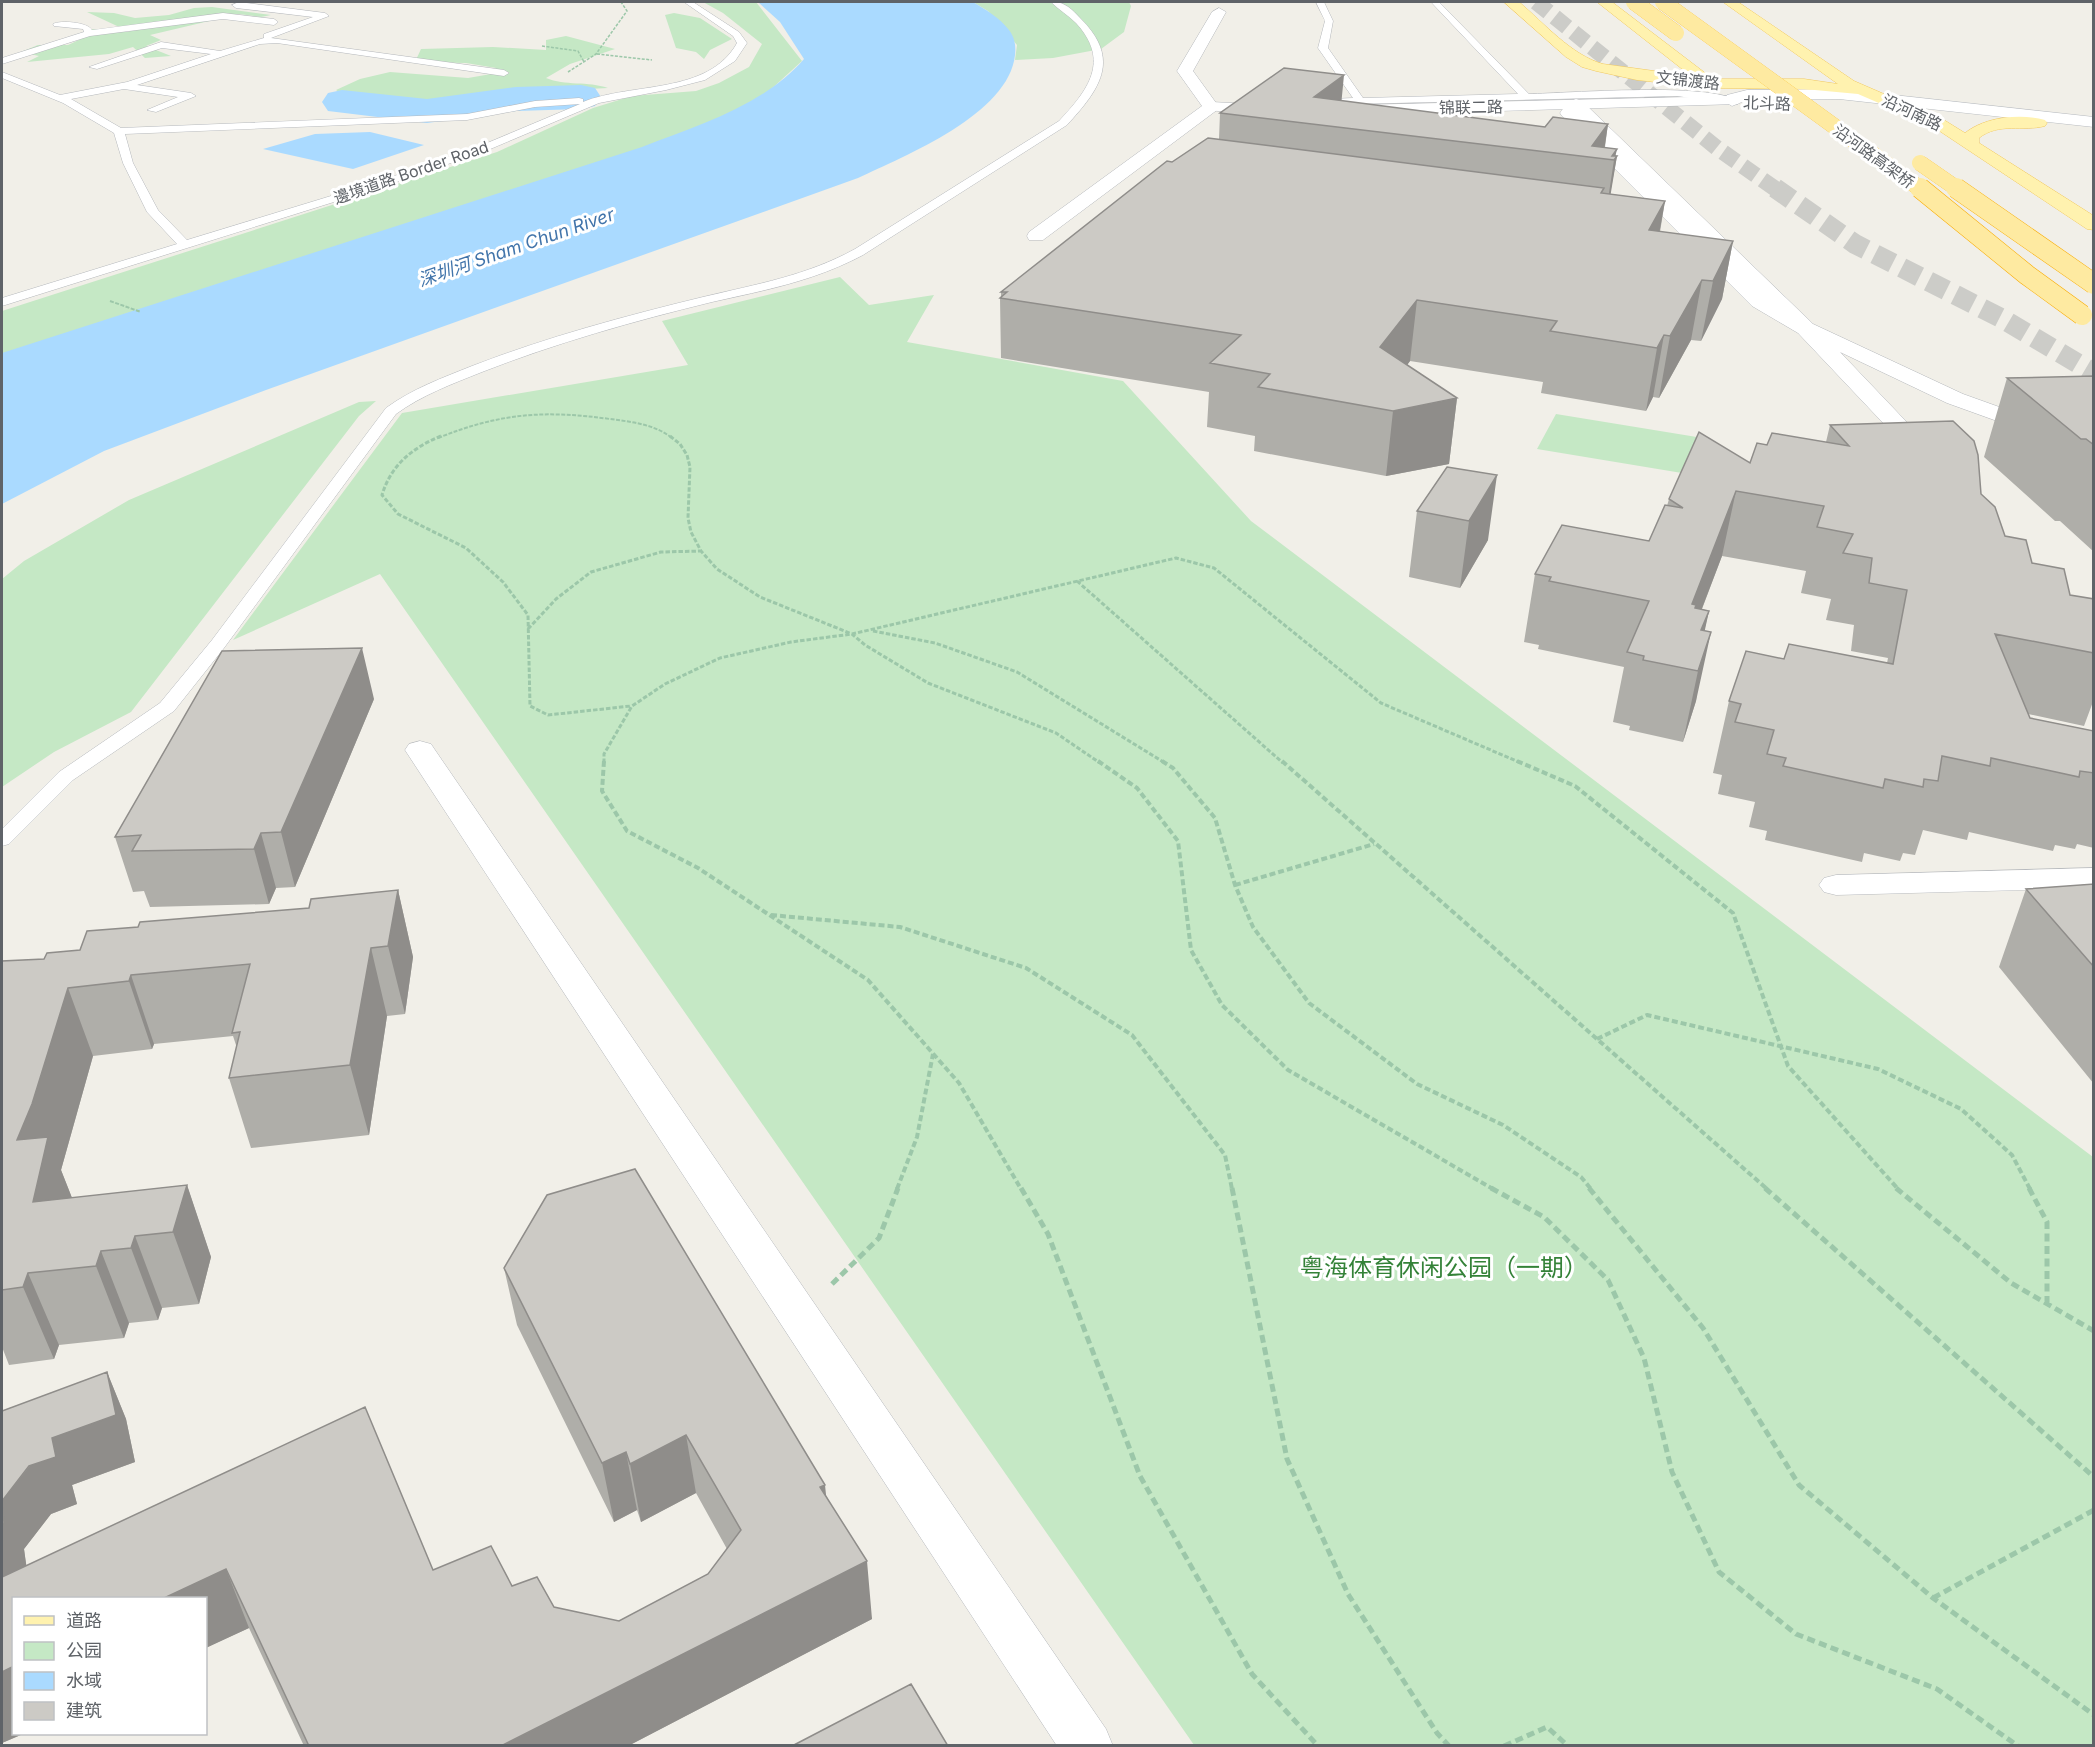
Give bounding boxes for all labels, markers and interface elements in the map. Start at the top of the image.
street label: 文锦渡路 [1655,67,1721,93]
street label: 沿河南路 [1879,89,1945,135]
street label: 北斗路 [1743,92,1791,114]
street label: 锦联二路 [1439,96,1503,118]
street label: 沿河路高架桥 [1829,120,1919,192]
street label: 邊境道路 Border Road [331,136,491,208]
water label: 深圳河 Sham Chun River [415,203,618,290]
park label: 粤海体育休闲公园（一期） [1300,1253,1588,1282]
legend [12,1597,207,1735]
text: 道路 [66,1610,102,1631]
text: 公园 [66,1640,102,1661]
text: 水域 [66,1670,102,1691]
text: 建筑 [66,1700,102,1721]

